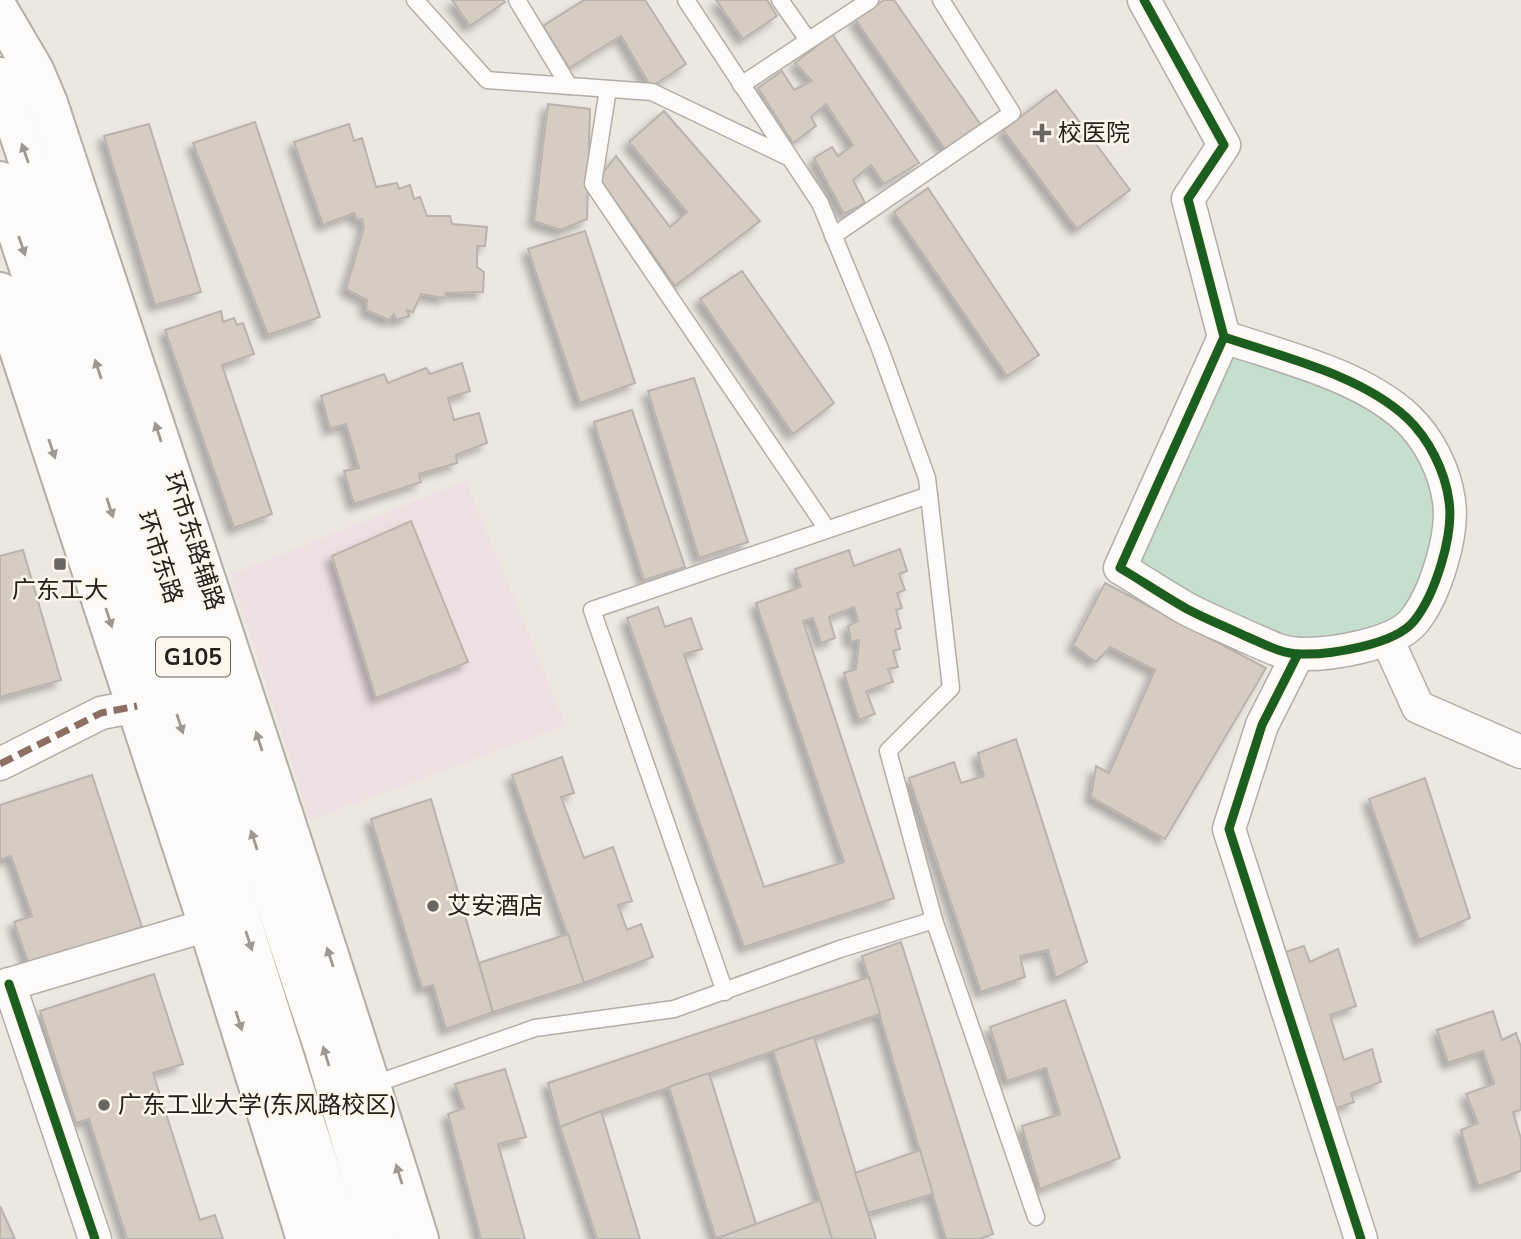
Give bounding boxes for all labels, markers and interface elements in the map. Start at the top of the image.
place label: 校医院 [1058,117,1130,149]
marker: 校医院 [1032,123,1052,143]
one-way arrow [20,142,30,163]
one-way arrow [17,235,28,256]
one-way arrow [92,358,102,379]
one-way arrow [152,421,163,442]
one-way arrow [47,439,58,460]
street label: 环市东路辅路 [158,468,230,614]
one-way arrow [105,498,116,519]
street label: 环市东路 [131,507,189,607]
marker: 广东工大 [52,556,68,572]
place label: 广东工大 [12,574,108,606]
one-way arrow [104,608,114,629]
road number: G105 [156,638,230,677]
one-way arrow [175,714,186,735]
one-way arrow [254,730,264,751]
one-way arrow [248,830,259,851]
place label: 艾安酒店 [447,890,543,922]
marker: 艾安酒店 [425,898,441,914]
one-way arrow [244,931,255,952]
one-way arrow [324,946,335,967]
one-way arrow [234,1011,245,1032]
one-way arrow [320,1046,330,1067]
place label: 广东工业大学(东风路校区) [118,1089,397,1121]
marker: 广东工业大学(东风路校区) [96,1097,112,1113]
one-way arrow [394,1163,404,1184]

